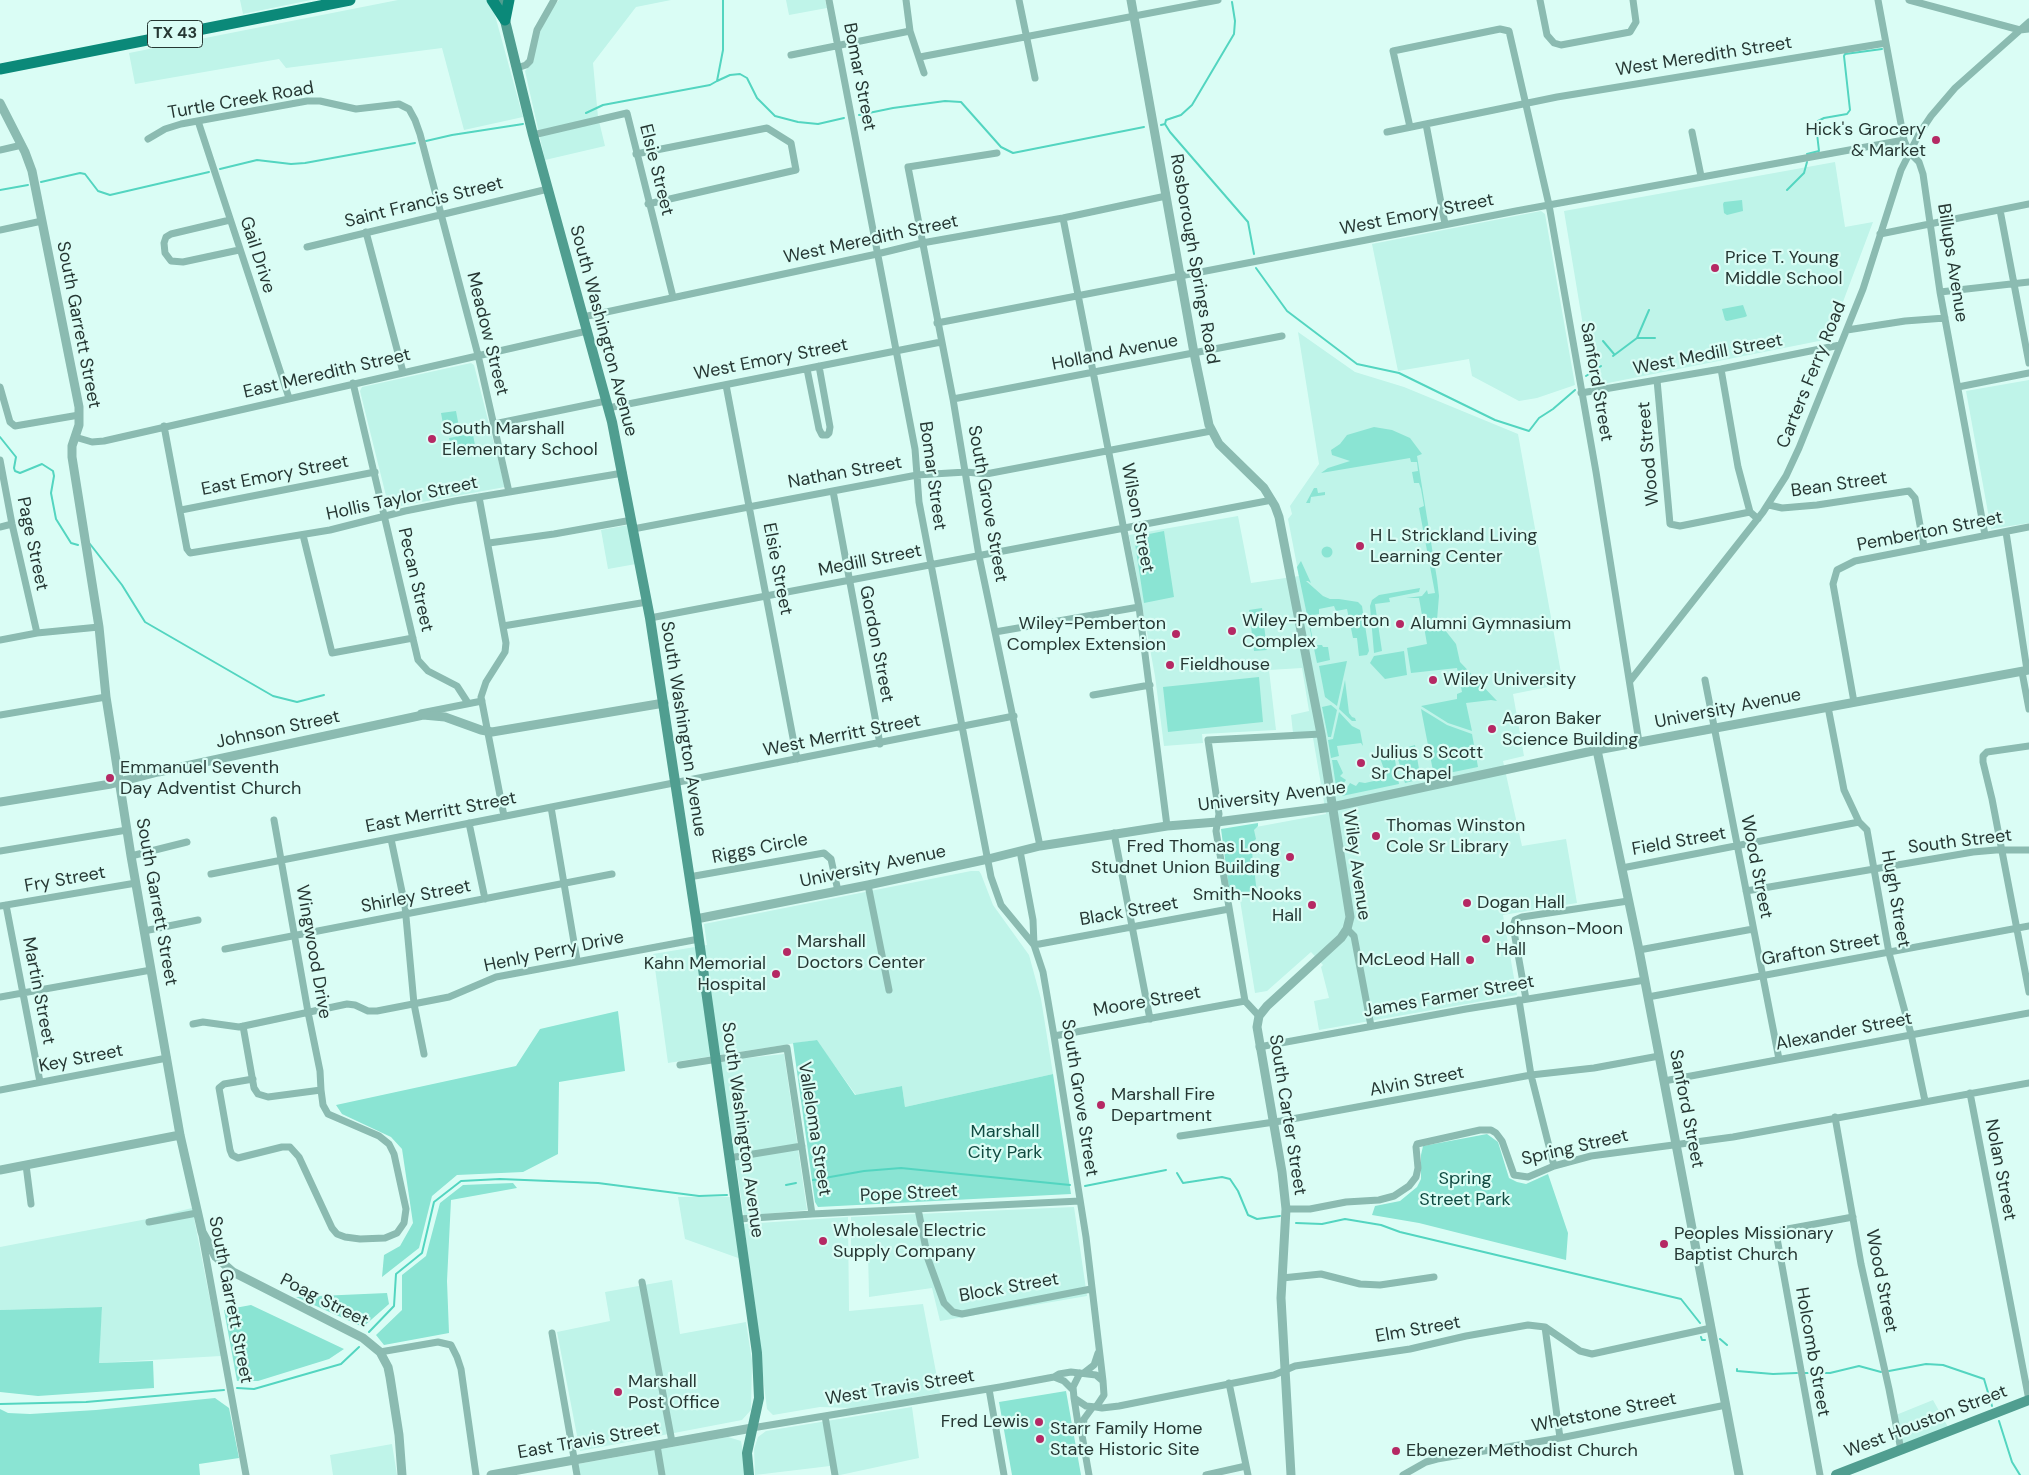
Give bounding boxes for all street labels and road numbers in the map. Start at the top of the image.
road number: TX 43 [148,20,202,48]
street label: Bomar Street [838,21,880,133]
street label: West Meredith Street [1614,32,1794,82]
street label: Turtle Creek Road [166,78,316,124]
street label: Elsie Street [634,122,678,218]
street label: Rosborough Springs Road [1165,152,1223,366]
street label: Saint Francis Street [343,173,505,233]
street label: West Emory Street [1338,189,1496,241]
street label: Billups Avenue [1932,202,1972,324]
street label: West Meredith Street [782,211,960,269]
street label: Gail Drive [234,214,280,296]
street label: South Washington Avenue [564,223,642,439]
street label: South Garrett Street [51,240,105,410]
street label: Meadow Street [461,270,513,398]
street label: Carters Ferry Road [1773,298,1851,452]
street label: Sanford Street [1575,321,1617,443]
street label: Holland Avenue [1050,330,1180,376]
street label: West Medill Street [1631,330,1785,380]
street label: West Emory Street [692,334,850,386]
street label: East Meredith Street [241,344,413,404]
street label: Wood Street [1634,401,1664,507]
street label: Bomar Street [914,420,950,532]
street label: South Grove Street [963,424,1011,584]
street label: East Emory Street [199,451,351,501]
street label: Nathan Street [786,452,904,494]
street label: Wilson Street [1116,461,1158,575]
street label: Bean Street [1789,468,1889,502]
street label: Hollis Taylor Street [324,472,480,526]
street label: Page Street [12,495,52,593]
street label: Pemberton Street [1855,507,2005,557]
street label: Elsie Street [757,521,797,617]
street label: Pecan Street [393,526,437,634]
street label: Medill Street [817,540,923,582]
street label: Gordon Street [854,584,898,704]
street label: South Washington Avenue [655,620,711,838]
street label: University Avenue [1653,684,1803,734]
street label: Johnson Street [214,706,342,754]
street label: West Merritt Street [761,710,923,762]
street label: University Avenue [1197,777,1347,817]
street label: East Merritt Street [364,788,518,838]
street label: Wiley Avenue [1338,808,1374,922]
street label: Wood Street [1735,813,1777,921]
street label: South Garrett Street [131,816,181,988]
street label: Field Street [1630,823,1728,861]
street label: South Street [1907,825,2013,859]
street label: Riggs Circle [710,829,810,869]
street label: University Avenue [798,841,948,893]
street label: Hugh Street [1876,848,1914,950]
street label: Fry Street [23,862,107,898]
street label: Shirley Street [359,876,473,918]
street label: Wingwood Drive [291,883,335,1021]
street label: Black Street [1078,893,1180,931]
street label: Henly Perry Drive [482,927,626,977]
street label: Grafton Street [1760,929,1882,971]
street label: Martin Street [17,935,59,1047]
street label: James Farmer Street [1362,971,1536,1023]
street label: Moore Street [1092,982,1202,1022]
street label: Alexander Street [1774,1008,1914,1056]
street label: South Grove Street [1056,1018,1102,1178]
street label: South Washington Avenue [716,1021,768,1239]
street label: South Carter Street [1264,1033,1310,1197]
street label: Key Street [37,1040,125,1078]
street label: Sanford Street [1664,1048,1708,1170]
street label: Valleloma Street [793,1060,835,1198]
street label: Alvin Street [1368,1062,1466,1102]
street label: Nolan Street [1980,1117,2020,1223]
street label: Spring Street [1520,1125,1630,1171]
street label: Pope Street [860,1181,958,1207]
street label: South Garrett Street [203,1215,257,1385]
street label: Wood Street [1860,1227,1902,1335]
street label: Block Street [958,1269,1060,1307]
street label: Poag Street [276,1270,372,1332]
street label: Holcomb Street [1790,1286,1834,1418]
street label: Elm Street [1374,1312,1462,1348]
street label: West Travis Street [824,1366,976,1410]
street label: West Houston Street [1842,1381,2010,1463]
street label: Whetstone Street [1530,1388,1678,1438]
street label: East Travis Street [516,1418,662,1464]

